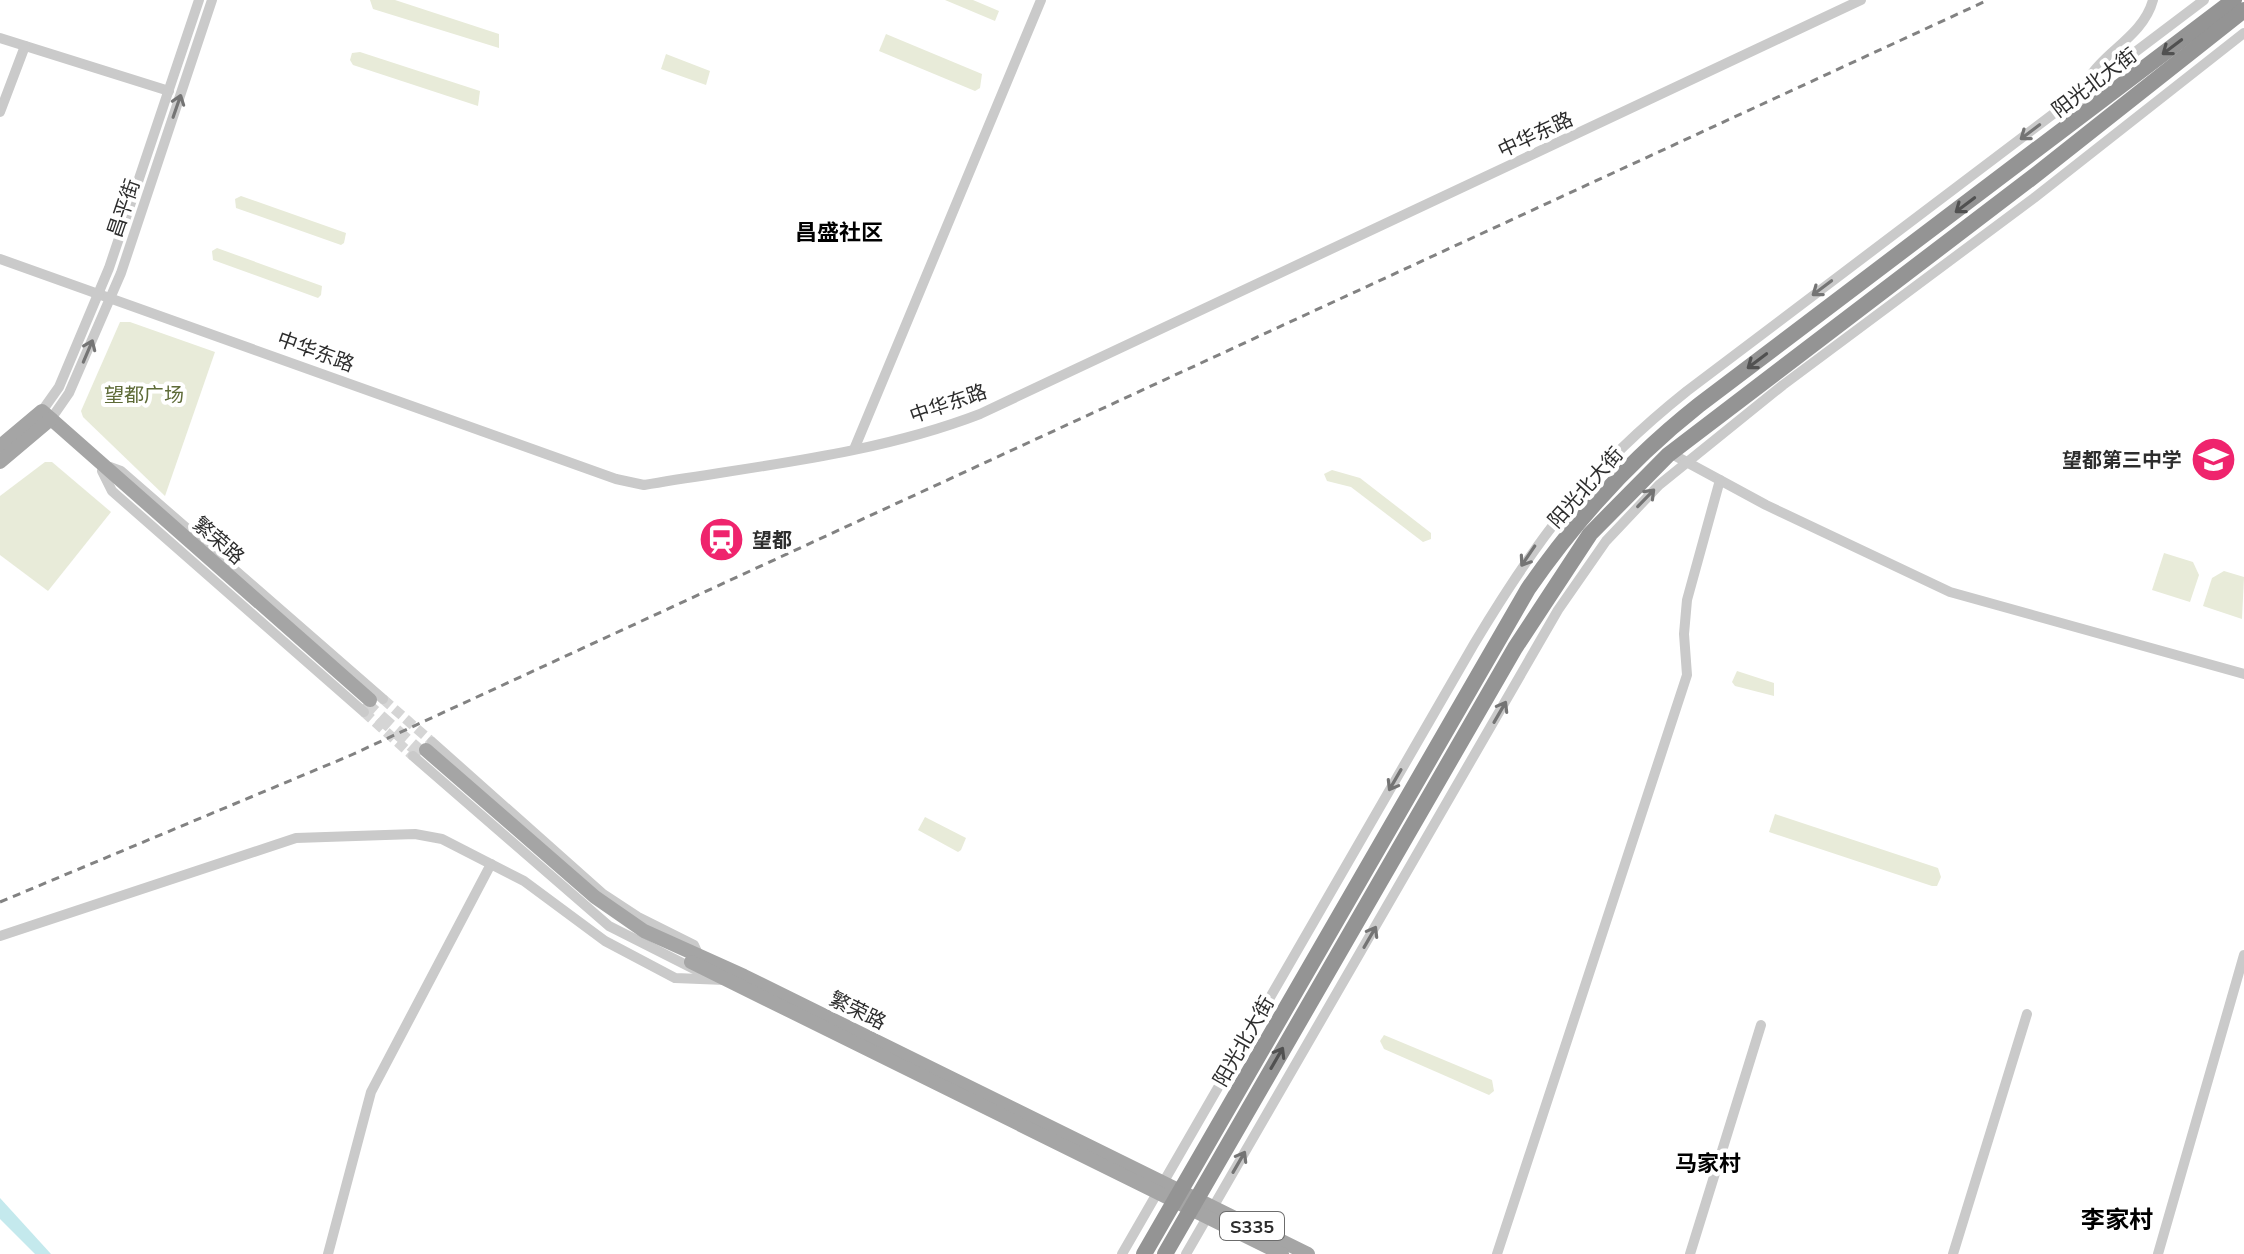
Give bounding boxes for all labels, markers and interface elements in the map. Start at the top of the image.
one-way arrow [2162,39,2183,56]
street label: 阳光北大街 [2047,42,2141,122]
one-way arrow [170,94,185,119]
street label: 中华东路 [1493,106,1577,162]
one-way arrow [2020,123,2041,140]
street label: 昌平街 [101,176,145,240]
one-way arrow [1955,196,1976,213]
district label: 昌盛社区 [795,218,883,246]
one-way arrow [1812,279,1833,296]
street label: 中华东路 [274,326,358,376]
one-way arrow [82,339,97,364]
one-way arrow [1747,353,1769,370]
street label: 中华东路 [906,378,990,428]
park label: 望都广场 [104,382,184,407]
school or university icon: 望都第三中学 [2189,435,2237,483]
street label: 阳光北大街 [1542,441,1628,533]
place label: 望都第三中学 [2062,447,2182,472]
one-way arrow [1636,488,1655,508]
street label: 繁荣路 [188,511,250,569]
station icon: 望都 [697,515,745,563]
place label: 望都 [752,527,792,552]
one-way arrow [1520,544,1536,567]
one-way arrow [1492,701,1508,724]
one-way arrow [1387,767,1402,791]
one-way arrow [1363,926,1378,950]
street label: 繁荣路 [826,986,890,1034]
street label: 阳光北大街 [1207,991,1279,1091]
one-way arrow [1269,1047,1285,1070]
district label: 马家村 [1675,1149,1741,1177]
one-way arrow [1231,1151,1247,1174]
district label: 李家村 [2081,1204,2153,1234]
road number: S335 [1220,1212,1284,1240]

